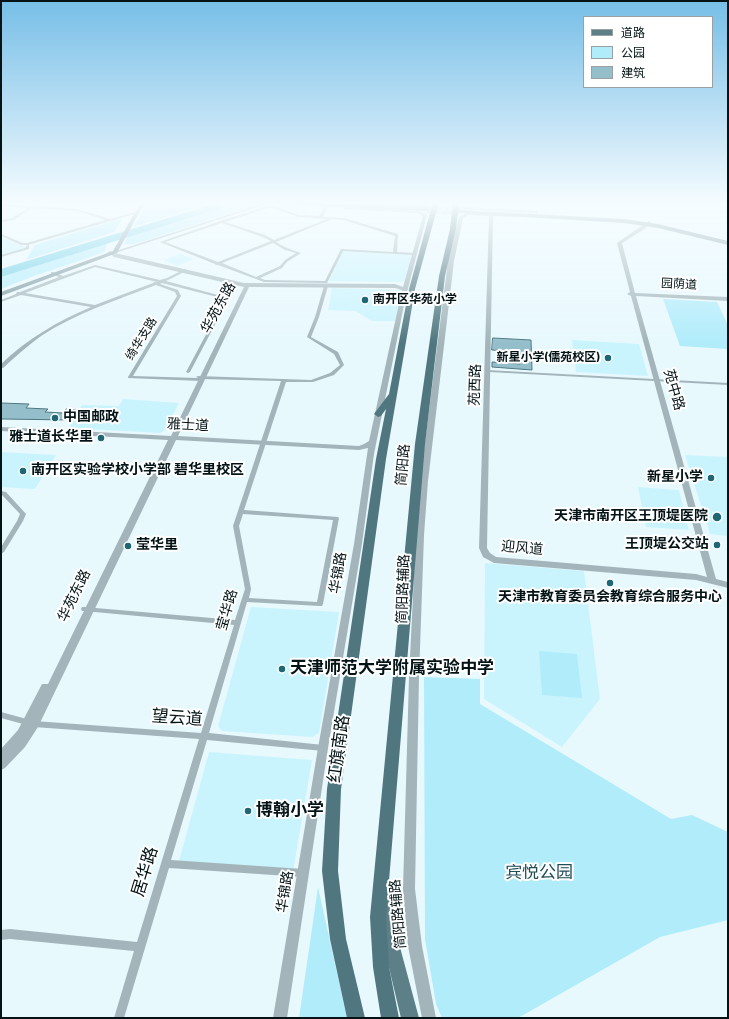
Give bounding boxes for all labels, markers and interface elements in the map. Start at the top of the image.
legend [583,16,713,88]
text: 道路 [621,23,645,42]
text: 公园 [621,43,645,62]
text: 建筑 [621,63,645,82]
street label: 园荫道 [661,277,697,293]
street label: 华苑东路 [198,279,240,337]
place label: 南开区华苑小学 [373,293,457,307]
marker: 南开区华苑小学 [360,295,370,305]
street label: 绮华支路 [123,315,161,363]
place label: 新星小学(儒苑校区) [497,351,600,365]
marker: 新星小学(儒苑校区) [603,353,613,363]
street label: 苑西路 [467,364,485,406]
street label: 苑中路 [659,367,687,413]
place label: 中国邮政 [63,410,119,426]
marker: 中国邮政 [50,413,60,423]
street label: 雅士道 [167,417,209,435]
place label: 雅士道长华里 [9,430,93,446]
marker: 雅士道长华里 [96,433,106,443]
street label: 简阳路 [394,443,414,487]
place label: 南开区实验学校小学部 碧华里校区 [31,463,244,479]
marker: 南开区实验学校小学部 碧华里校区 [18,466,28,476]
place label: 新星小学 [647,470,703,486]
marker: 新星小学 [706,473,716,483]
place label: 天津市南开区王顶堤医院 [554,509,708,525]
marker: 天津市南开区王顶堤医院 [711,511,723,523]
place label: 王顶堤公交站 [625,537,709,553]
place label: 莹华里 [136,538,178,554]
street label: 迎风道 [500,539,544,559]
marker: 王顶堤公交站 [712,540,722,550]
marker: 莹华里 [123,541,133,551]
street label: 华锦路 [327,551,351,595]
street label: 简阳路辅路 [394,554,414,624]
street label: 华苑东路 [55,567,95,625]
marker: 天津市教育委员会教育综合服务中心 [605,578,615,588]
street label: 莹华路 [214,587,242,633]
place label: 天津市教育委员会教育综合服务中心 [498,590,722,606]
place label: 天津师范大学附属实验中学 [290,659,494,679]
marker: 天津师范大学附属实验中学 [277,664,287,674]
street label: 望云道 [151,707,203,731]
street label: 红旗南路 [325,714,355,784]
place label: 博翰小学 [256,801,324,821]
marker: 博翰小学 [243,806,253,816]
street label: 居华路 [129,845,163,899]
park label: 宾悦公园 [505,864,573,884]
street label: 华锦路 [274,870,298,914]
street label: 简阳路辅路 [388,878,410,950]

